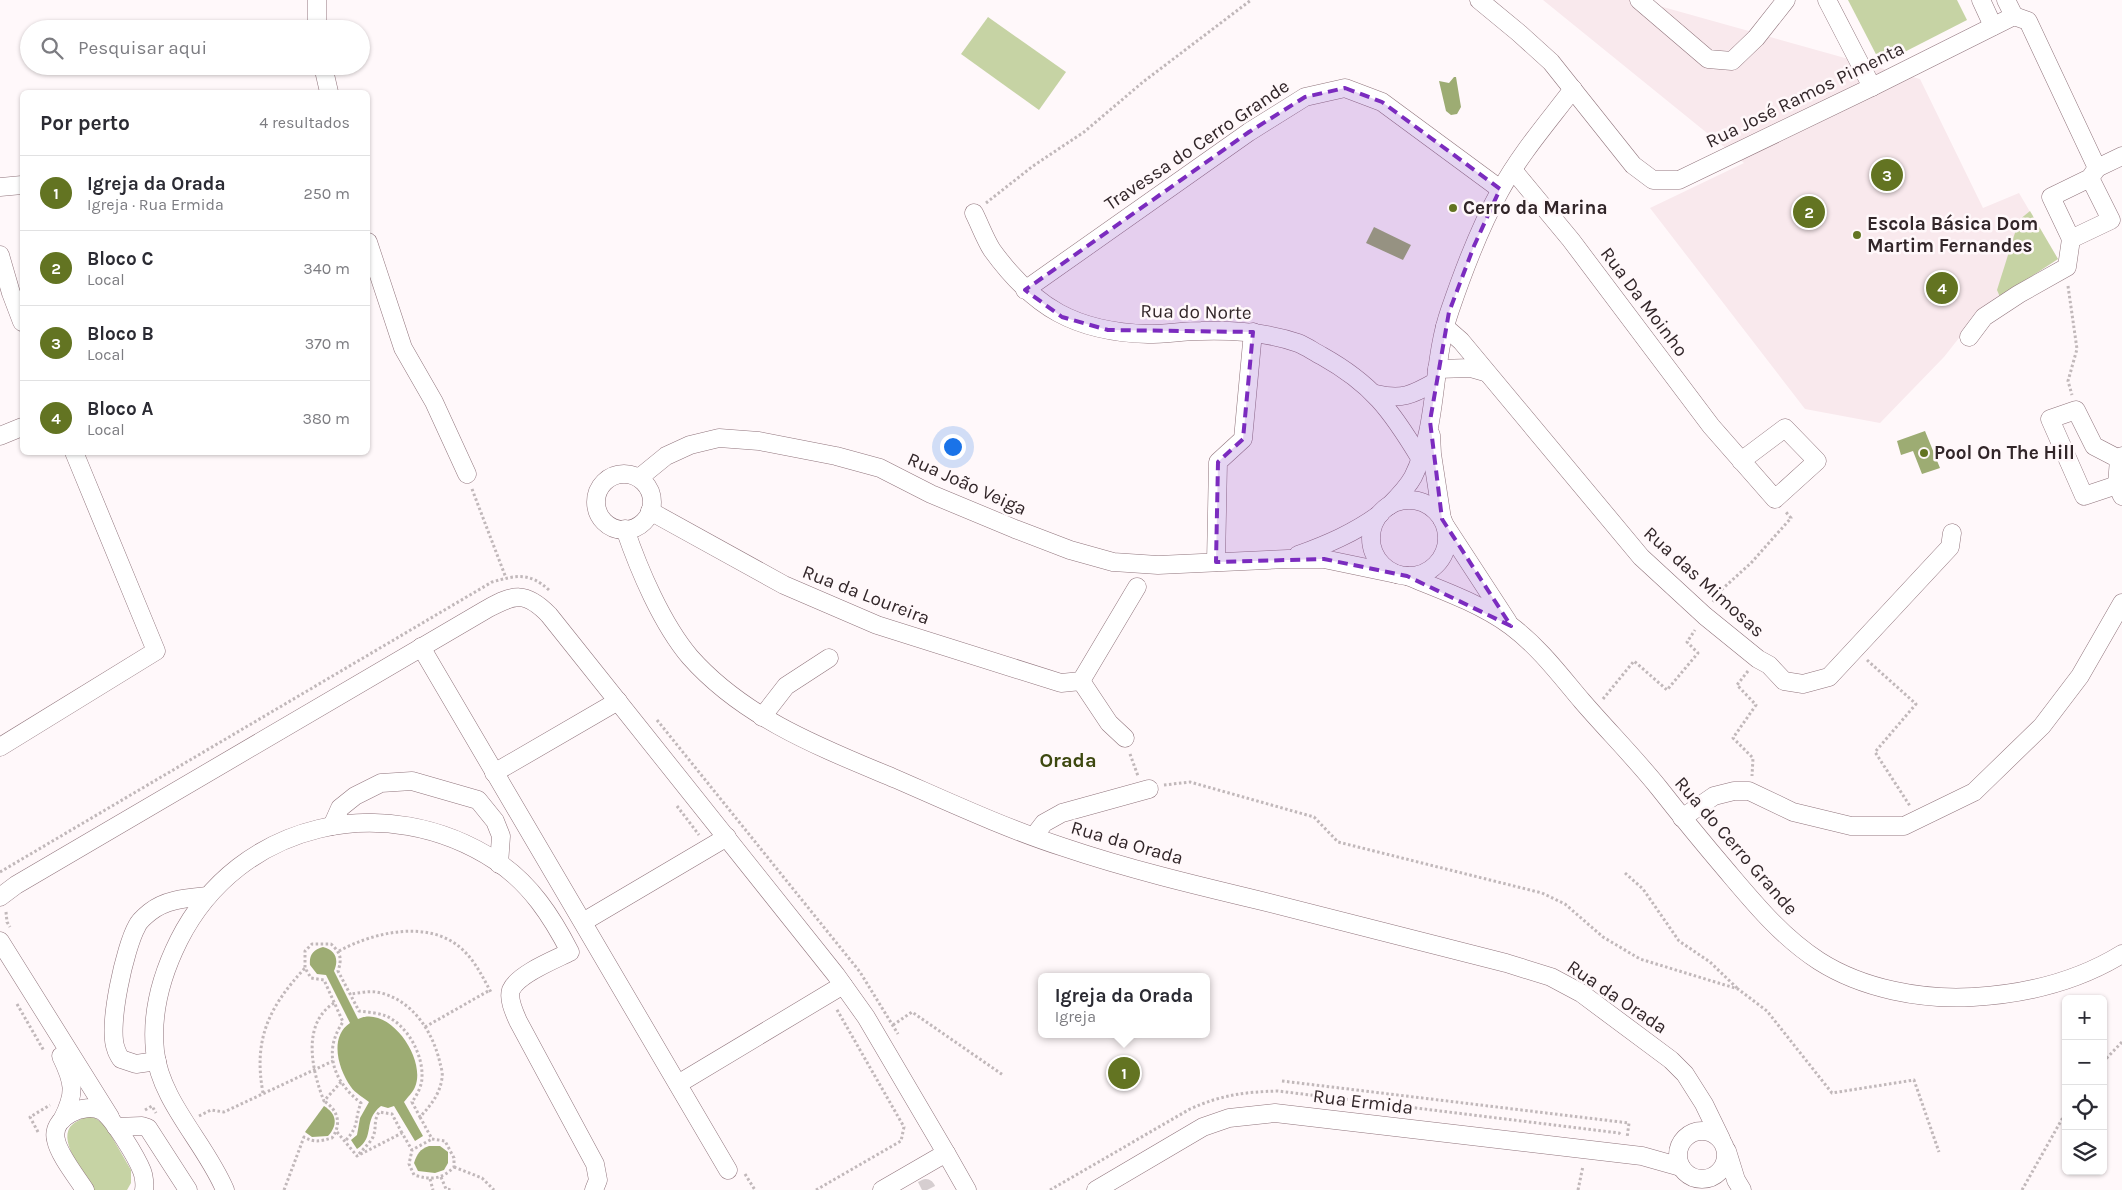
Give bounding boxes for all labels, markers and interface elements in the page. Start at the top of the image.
search box [20,20,370,75]
icon: search [38,34,66,62]
text: Pesquisar aqui [78,37,207,59]
street label: Rua José Ramos Pimenta [1702,37,1908,153]
street label: Travessa do Cerro Grande [1101,75,1293,215]
text: Por perto [40,111,130,135]
text: 4 resultados [259,113,350,132]
pin: 3 [1871,156,1903,194]
text: Igreja da Orada [87,173,226,195]
text: 1 [53,184,59,203]
text: 250 m [303,184,350,203]
pin: 2 [1793,193,1825,231]
text: Igreja · Rua Ermida [87,195,224,214]
place label: Cerro da Marina [1463,197,1608,219]
marker: Cerro da Marina [1447,202,1459,214]
place label: Escola Básica Dom Martim Fernandes [1867,213,2038,257]
marker: Escola Básica Dom Martim Fernandes [1851,229,1863,241]
street label: Rua Da Moinho [1596,243,1692,361]
text: Bloco C [87,248,154,270]
text: 2 [51,259,61,278]
text: 340 m [303,259,350,278]
pin: 4 [1926,269,1958,307]
text: Local [87,270,125,289]
street label: Rua do Norte [1140,300,1252,324]
text: Bloco B [87,323,154,345]
text: 3 [51,334,61,353]
text: 370 m [305,334,350,353]
text: Local [87,345,125,364]
text: Bloco A [87,398,153,420]
text: 4 [51,409,61,428]
text: 380 m [302,409,350,428]
text: Local [87,420,125,439]
your location [940,434,966,460]
place label: Pool On The Hill [1934,442,2075,464]
marker: Pool On The Hill [1918,447,1930,459]
street label: Rua João Veiga [904,448,1030,520]
street label: Rua das Mimosas [1639,522,1769,642]
street label: Rua da Loureira [799,561,933,629]
district label: Orada [1039,749,1097,772]
street label: Rua do Cerro Grande [1670,772,1802,920]
street label: Rua da Orada [1068,816,1186,870]
street label: Rua da Orada [1563,956,1671,1038]
popup [1038,973,1210,1038]
text: Igreja da Orada [1055,985,1193,1007]
map controls [2062,995,2107,1175]
button: + [2062,995,2107,1040]
text: Igreja [1055,1007,1096,1026]
button: − [2062,1040,2107,1085]
pin: 1 [1108,1054,1140,1092]
street label: Rua Ermida [1312,1085,1414,1119]
button: locate [2062,1085,2107,1130]
button: layers [2062,1130,2107,1175]

